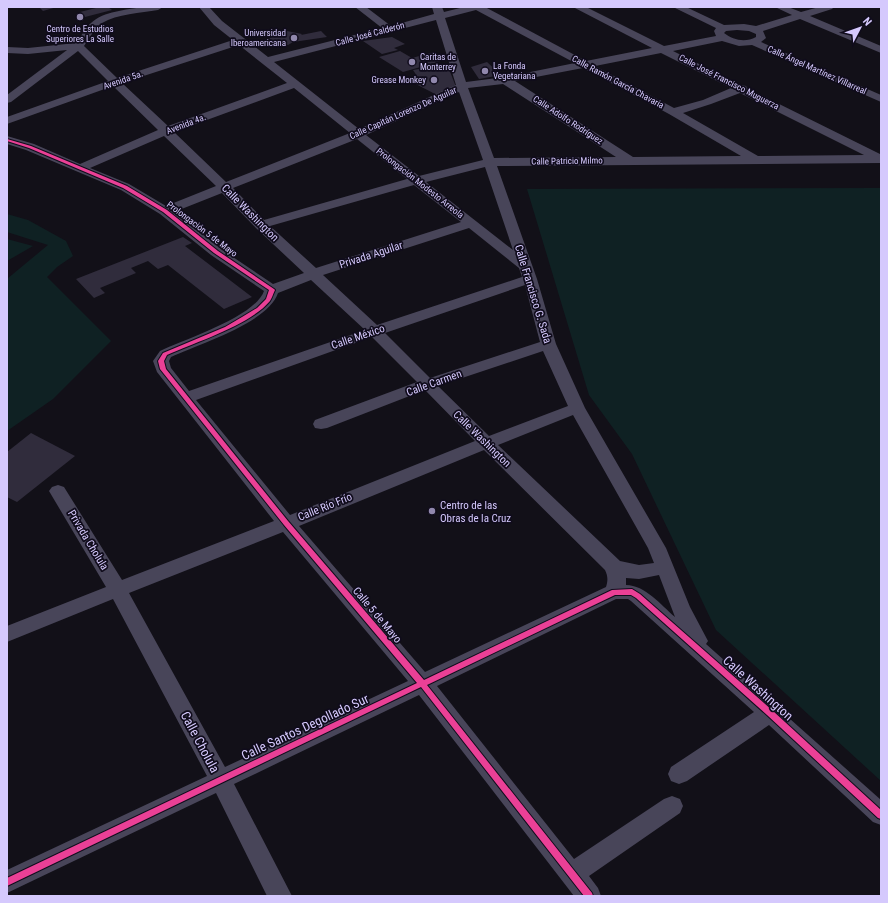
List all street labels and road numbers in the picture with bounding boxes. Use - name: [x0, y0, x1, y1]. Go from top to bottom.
- street label: Calle José Calderón: [335, 20, 405, 48]
- street label: Calle Ángel Martínez Villarreal: [766, 43, 868, 96]
- street label: Calle José Francisco Muguerza: [677, 52, 781, 112]
- street label: Calle Ramón García Chavaria: [570, 54, 666, 110]
- street label: Avenida 5a.: [102, 69, 144, 91]
- street label: Calle Capitán Lorenzo De Aguilar: [348, 85, 458, 141]
- street label: Calle Adolfo Rodríguez: [531, 94, 605, 146]
- street label: Avenida 4a.: [165, 112, 207, 136]
- street label: Prolongación Modesto Arreola: [374, 146, 466, 220]
- street label: Calle Patricio Milmo: [531, 155, 603, 167]
- street label: Calle Washington: [219, 182, 281, 244]
- street label: Prolongación 5 de Mayo: [165, 199, 240, 259]
- street label: Privada Aguilar: [338, 238, 405, 271]
- street label: Calle Francisco G. Sada: [512, 243, 554, 345]
- street label: Calle México: [330, 322, 387, 352]
- street label: Calle Carmen: [405, 367, 463, 399]
- street label: Calle Washington: [450, 408, 514, 470]
- street label: Calle Río Frío: [296, 490, 354, 524]
- street label: Privada Cholula: [65, 508, 111, 572]
- street label: Calle 5 de Mayo: [350, 584, 404, 646]
- street label: Calle Washington: [720, 653, 796, 723]
- street label: Calle Santos Degollado Sur: [239, 691, 371, 763]
- street label: Calle Cholula: [178, 709, 222, 775]

